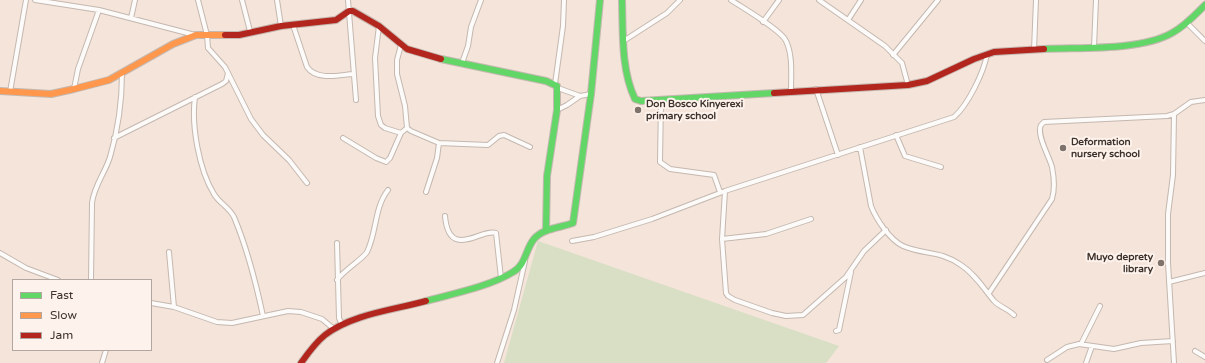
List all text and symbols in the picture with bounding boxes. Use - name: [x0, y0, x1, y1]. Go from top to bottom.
- place label: Don Bosco Kinyerexi primary school: [646, 98, 743, 122]
- marker: Don Bosco Kinyerexi primary school: [633, 105, 643, 115]
- place label: Deformation nursery school: [1071, 136, 1140, 160]
- marker: Deformation nursery school: [1058, 143, 1068, 153]
- place label: Muyo deprety library: [1087, 251, 1153, 274]
- marker: Muyo deprety library: [1156, 258, 1166, 268]
- legend: [12, 279, 152, 351]
- text: Fast: [50, 288, 73, 302]
- text: Slow: [50, 308, 77, 322]
- text: Jam: [50, 328, 73, 342]

